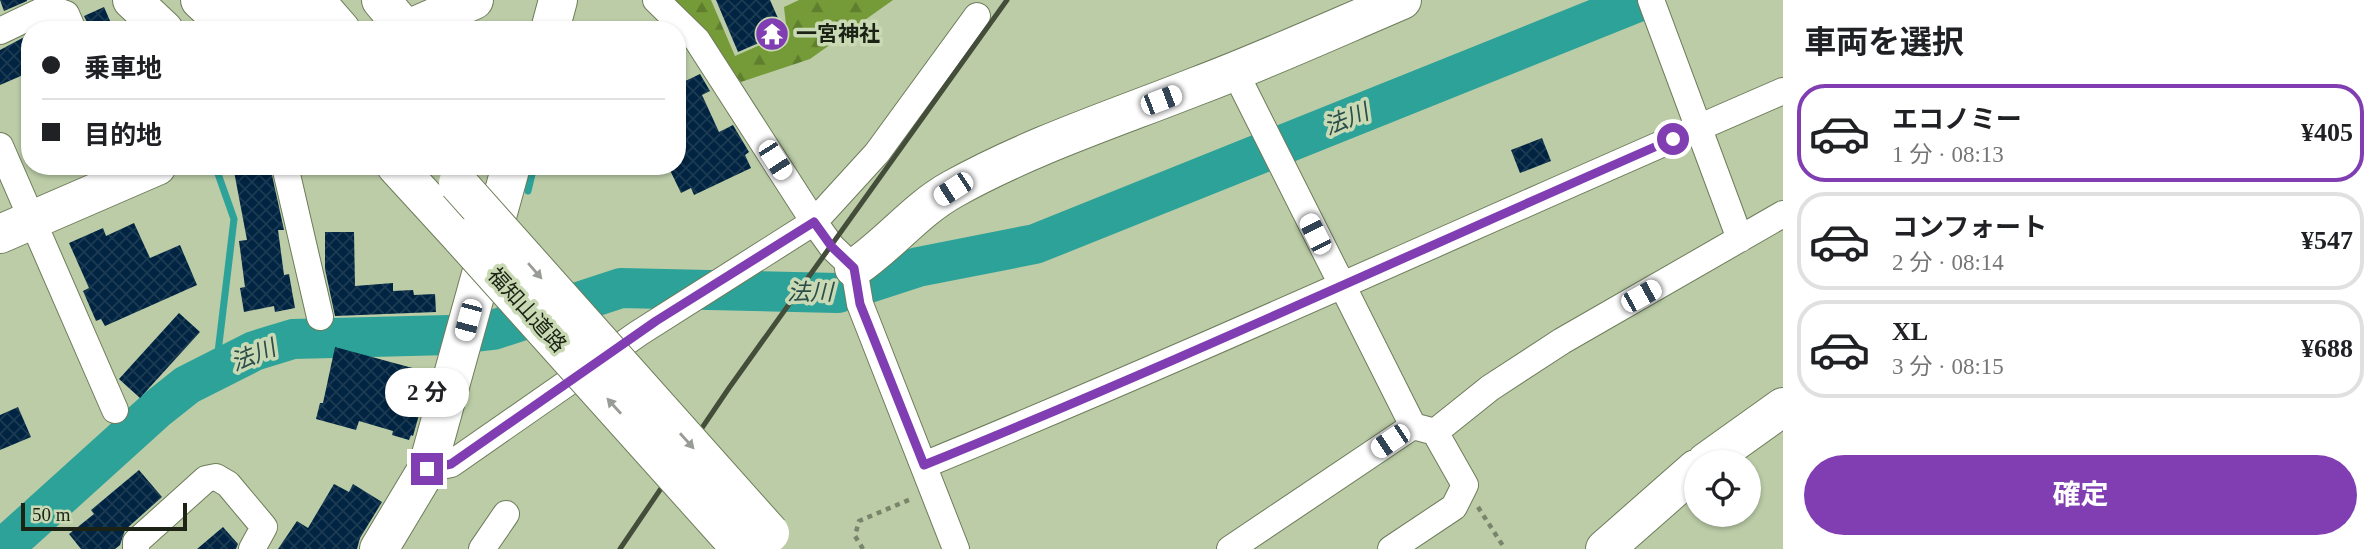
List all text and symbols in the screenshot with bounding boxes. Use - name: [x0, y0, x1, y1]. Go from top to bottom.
- temple icon: 一宮神社: [753, 15, 791, 53]
- place label: 一宮神社: [796, 22, 880, 46]
- text: 車両を選択: [1804, 24, 1964, 60]
- text: 乗車地: [84, 54, 162, 83]
- car: [1138, 83, 1185, 117]
- water label: 法川: [1320, 98, 1375, 140]
- icon: car: [1808, 102, 1871, 165]
- text: エコノミー: [1892, 105, 2022, 134]
- text: ¥405: [2301, 118, 2353, 147]
- text: 目的地: [84, 121, 162, 150]
- route start: [1657, 123, 1689, 155]
- car: [755, 137, 796, 183]
- text: 1 分 · 08:13: [1892, 142, 2004, 167]
- car: [930, 169, 977, 209]
- icon: car: [1808, 210, 1871, 273]
- car: [1297, 211, 1334, 257]
- text: コンフォート: [1892, 213, 2047, 242]
- text: ¥547: [2301, 226, 2353, 255]
- text: 2 分 · 08:14: [1892, 250, 2004, 275]
- one-way arrow: [527, 262, 543, 279]
- street label: 福知山道路: [483, 263, 571, 357]
- car: [1618, 277, 1665, 315]
- water label: 法川: [787, 280, 836, 305]
- car: [453, 297, 484, 343]
- text: XL: [1892, 317, 1928, 346]
- icon: car: [1808, 318, 1871, 381]
- water label: 法川: [227, 334, 282, 376]
- text: ¥688: [2301, 334, 2353, 363]
- text: 3 分 · 08:15: [1892, 354, 2004, 379]
- callout: 2 分: [385, 368, 469, 416]
- text: 2 分: [407, 380, 447, 405]
- one-way arrow: [607, 398, 622, 415]
- car: [1367, 421, 1414, 461]
- one-way arrow: [679, 432, 695, 449]
- map controls: [1684, 450, 1761, 527]
- button: locate: [1684, 450, 1761, 527]
- route end: [411, 453, 443, 485]
- button: 確定: [1804, 455, 2357, 535]
- scale bar: [21, 500, 187, 532]
- text: 50 m: [32, 504, 71, 525]

